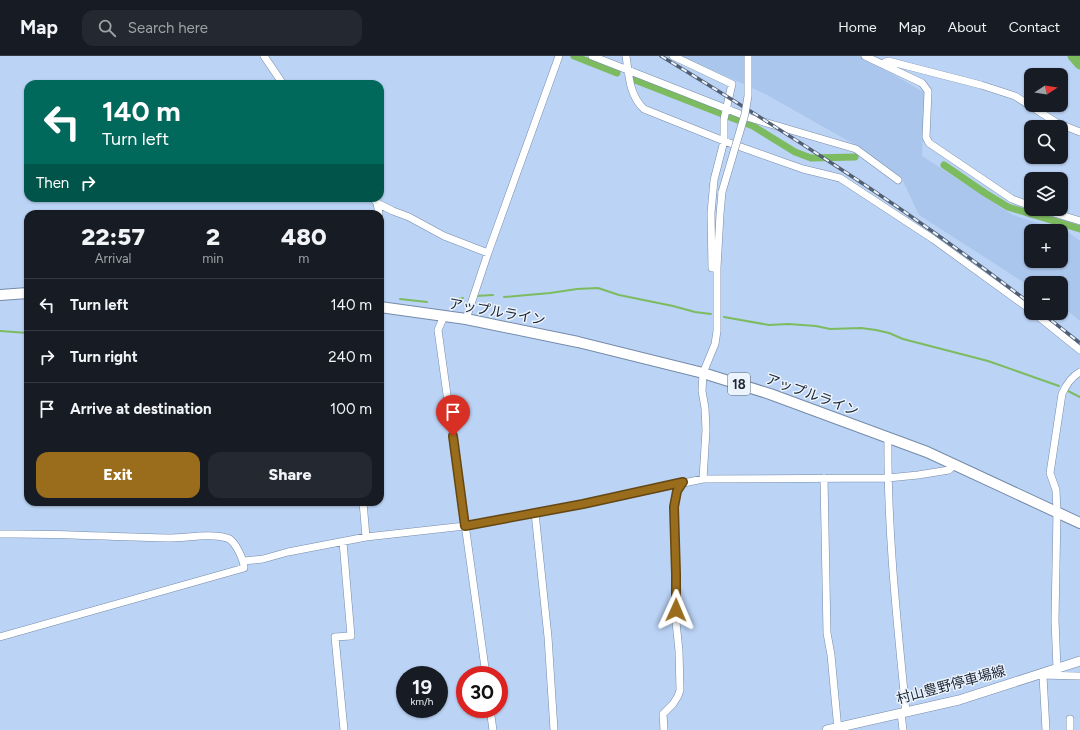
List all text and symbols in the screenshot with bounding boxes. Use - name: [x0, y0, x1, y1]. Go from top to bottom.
- search box: [82, 10, 362, 46]
- text: Map: [20, 16, 58, 39]
- icon: search: [96, 17, 118, 39]
- text: Search here: [128, 19, 208, 37]
- text: Home: [838, 19, 877, 36]
- text: Map: [899, 19, 926, 36]
- text: About: [948, 19, 987, 36]
- text: Contact: [1009, 19, 1060, 36]
- north arrow: [1024, 68, 1068, 112]
- map controls: [1024, 68, 1068, 320]
- text: 140 m: [102, 94, 181, 128]
- icon: left: [36, 96, 88, 148]
- button: search: [1024, 120, 1068, 164]
- text: Turn left: [102, 128, 169, 150]
- icon: right: [77, 172, 99, 194]
- button: layers: [1024, 172, 1068, 216]
- text: Then: [36, 174, 69, 192]
- text: 22:57: [81, 222, 145, 251]
- text: 2: [206, 222, 220, 251]
- text: 480: [281, 222, 327, 251]
- button: +: [1024, 224, 1068, 268]
- text: Arrival: [95, 251, 132, 266]
- text: min: [202, 251, 224, 266]
- text: m: [298, 251, 309, 266]
- button: −: [1024, 276, 1068, 320]
- icon: left: [36, 294, 58, 316]
- street label: アップルライン: [447, 295, 547, 329]
- text: Turn left: [70, 296, 128, 314]
- text: 140 m: [330, 296, 372, 314]
- icon: right: [36, 346, 58, 368]
- text: Turn right: [70, 348, 138, 366]
- text: 240 m: [328, 348, 372, 366]
- street label: アップルライン: [763, 370, 861, 420]
- road number: 18: [728, 373, 750, 395]
- pin: [436, 395, 470, 436]
- icon: arrive: [36, 398, 58, 420]
- text: Arrive at destination: [70, 400, 211, 418]
- text: 100 m: [330, 400, 372, 418]
- icon: arrive: [442, 401, 464, 423]
- button: Exit: [36, 452, 200, 498]
- button: Share: [208, 452, 372, 498]
- position arrow: [655, 589, 697, 631]
- street label: 村山豊野停車場線: [895, 662, 1007, 708]
- speed limit sign: 30: [456, 666, 508, 718]
- text: 19: [412, 675, 432, 699]
- text: km/h: [411, 695, 433, 708]

